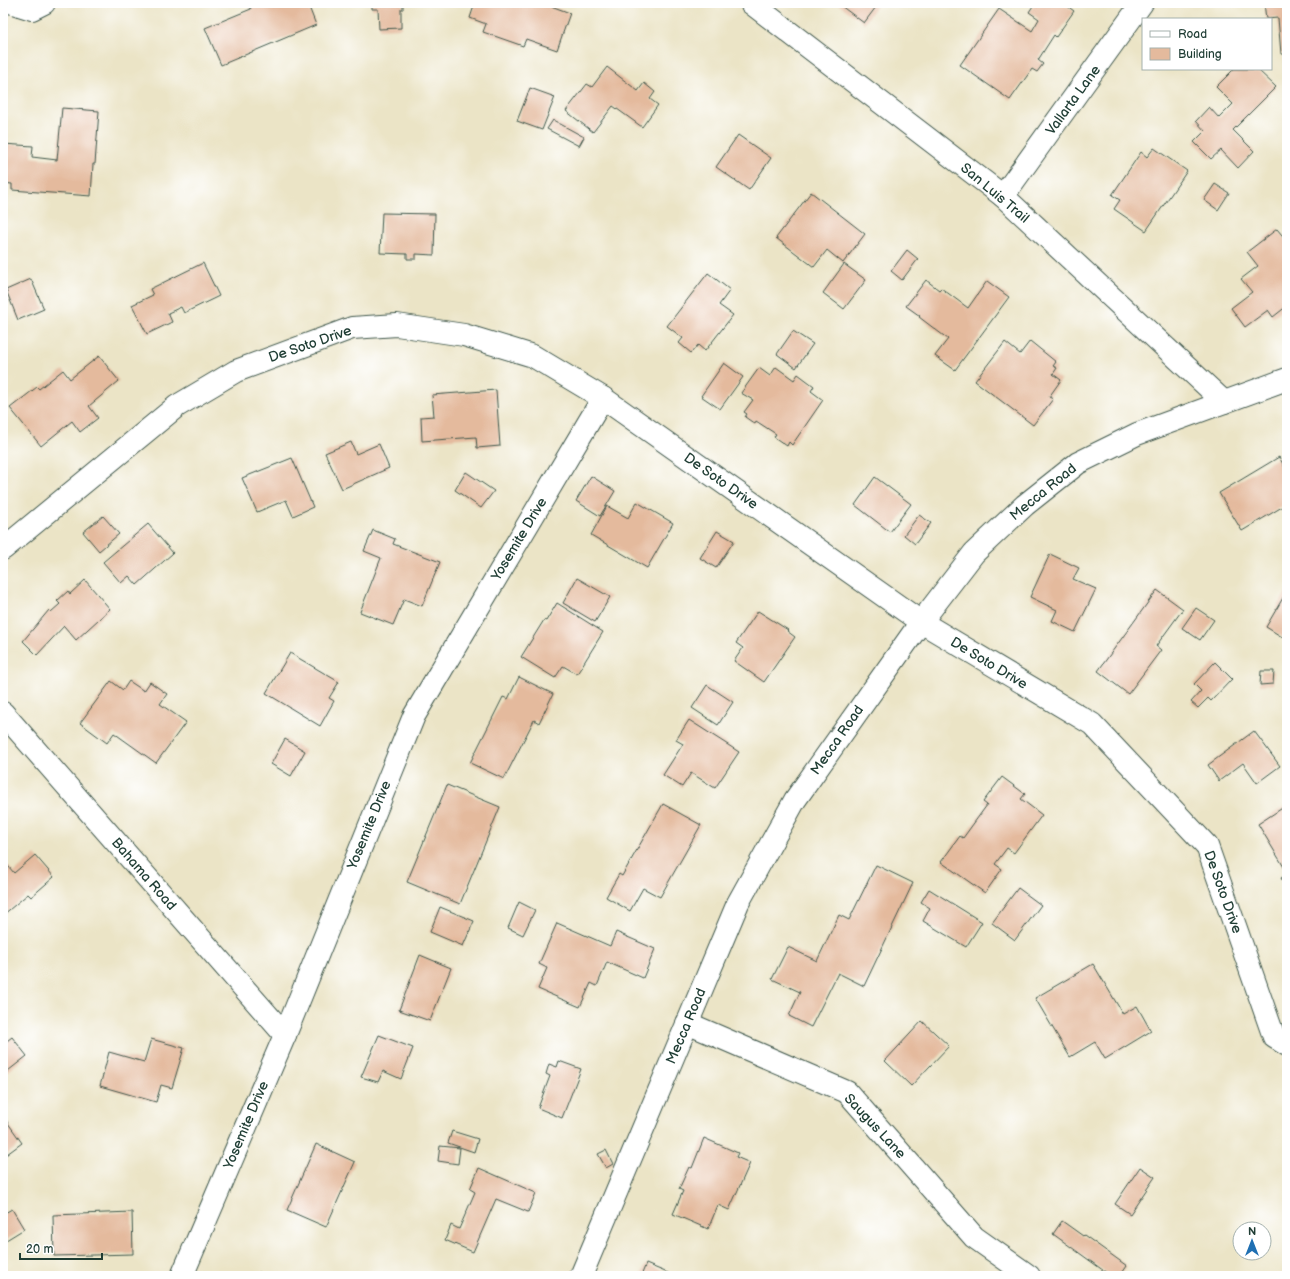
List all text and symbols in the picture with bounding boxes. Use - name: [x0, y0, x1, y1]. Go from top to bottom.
- legend: [1142, 18, 1272, 70]
- text: Road: [1178, 27, 1207, 42]
- text: Building: [1178, 47, 1222, 62]
- street label: Vallarta Lane: [1042, 62, 1104, 138]
- street label: San Luis Trail: [957, 159, 1033, 227]
- street label: De Soto Drive: [266, 322, 354, 366]
- street label: De Soto Drive: [681, 449, 761, 513]
- street label: Mecca Road: [1006, 460, 1080, 524]
- street label: Yosemite Drive: [487, 494, 550, 584]
- street label: De Soto Drive: [948, 633, 1030, 693]
- street label: Mecca Road: [807, 702, 867, 778]
- street label: Yosemite Drive: [343, 778, 394, 873]
- street label: Bahama Road: [108, 834, 180, 914]
- street label: De Soto Drive: [1200, 848, 1246, 936]
- street label: Mecca Road: [662, 985, 710, 1067]
- street label: Yosemite Drive: [219, 1078, 272, 1172]
- street label: Saugus Lane: [841, 1090, 909, 1162]
- north arrow: [1232, 1221, 1272, 1261]
- text: N: [1248, 1225, 1256, 1238]
- scale bar: [20, 1235, 102, 1261]
- text: 20 m: [26, 1242, 53, 1257]

